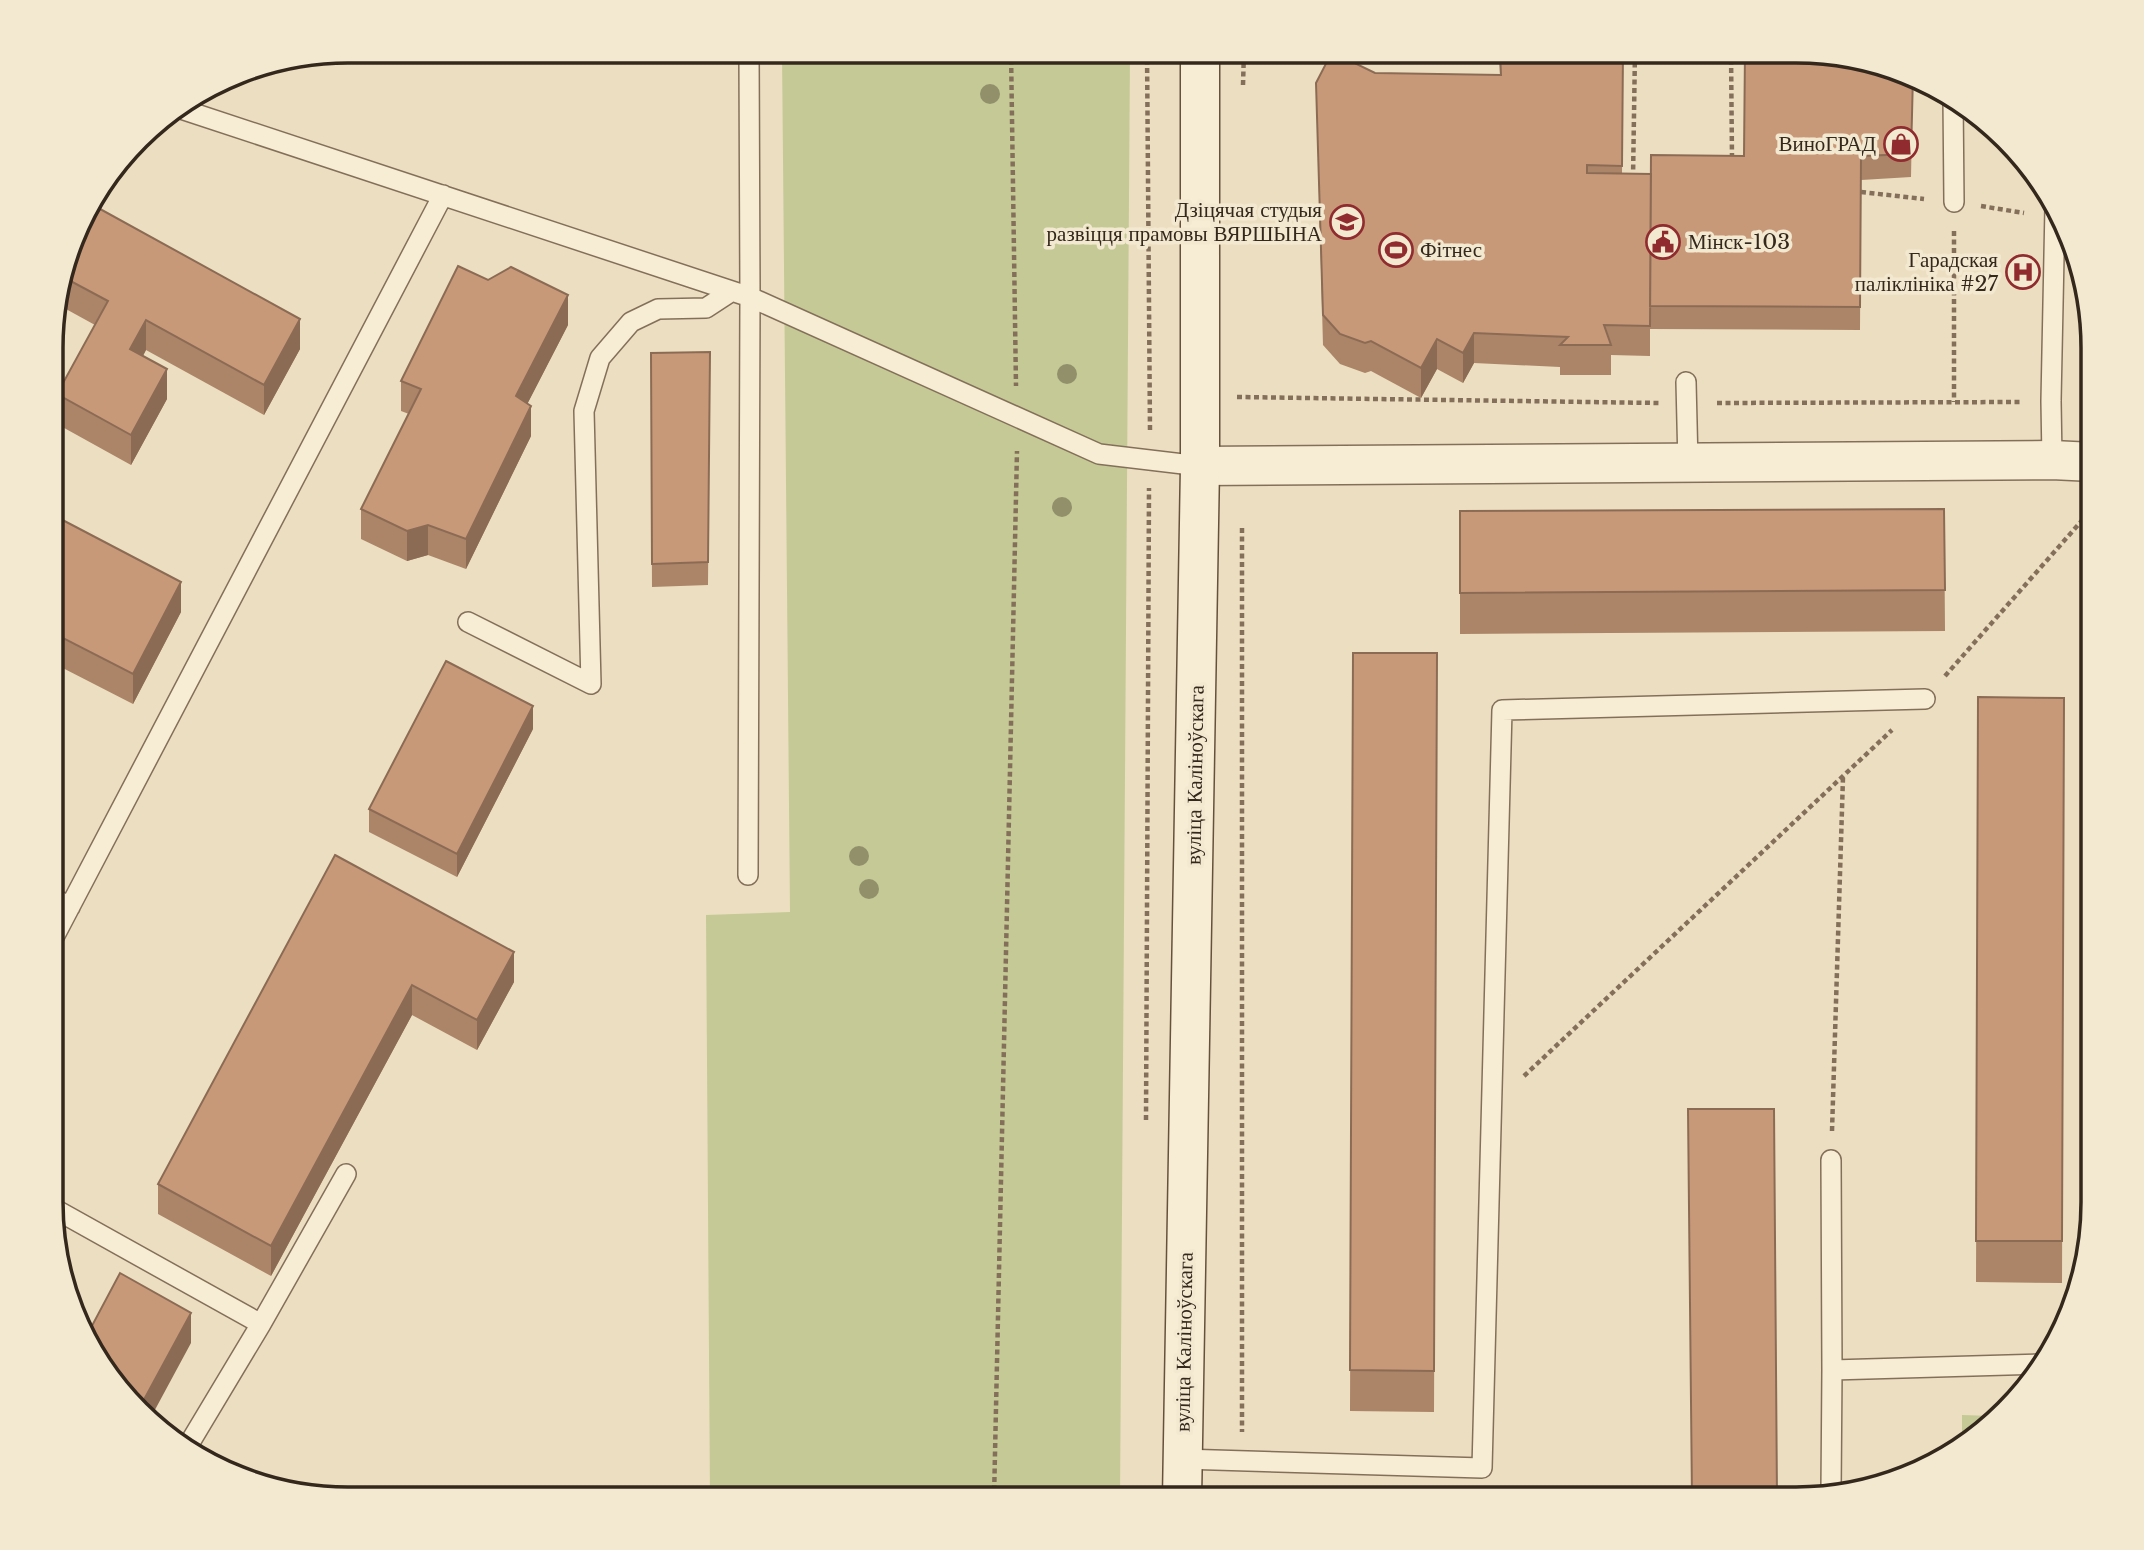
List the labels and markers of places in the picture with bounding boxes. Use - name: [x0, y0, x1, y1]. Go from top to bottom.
- shop icon: ВиноГРАД: [1882, 125, 1920, 163]
- place label: ВиноГРАД: [1778, 131, 1876, 157]
- place label: Дзіцячая студыя развіцця прамовы ВЯРШЫНА: [1047, 197, 1323, 247]
- school or university icon: Дзіцячая студыя развіцця прамовы ВЯРШЫНА: [1328, 203, 1366, 241]
- public building icon: Мінск-103: [1644, 223, 1682, 261]
- place label: Мінск-103: [1688, 229, 1790, 255]
- sports icon: Фітнес: [1377, 231, 1415, 269]
- place label: Фітнес: [1420, 237, 1482, 263]
- place label: Гарадская паліклініка #27: [1855, 247, 1998, 297]
- hospital icon: Гарадская паліклініка #27: [2004, 253, 2042, 291]

